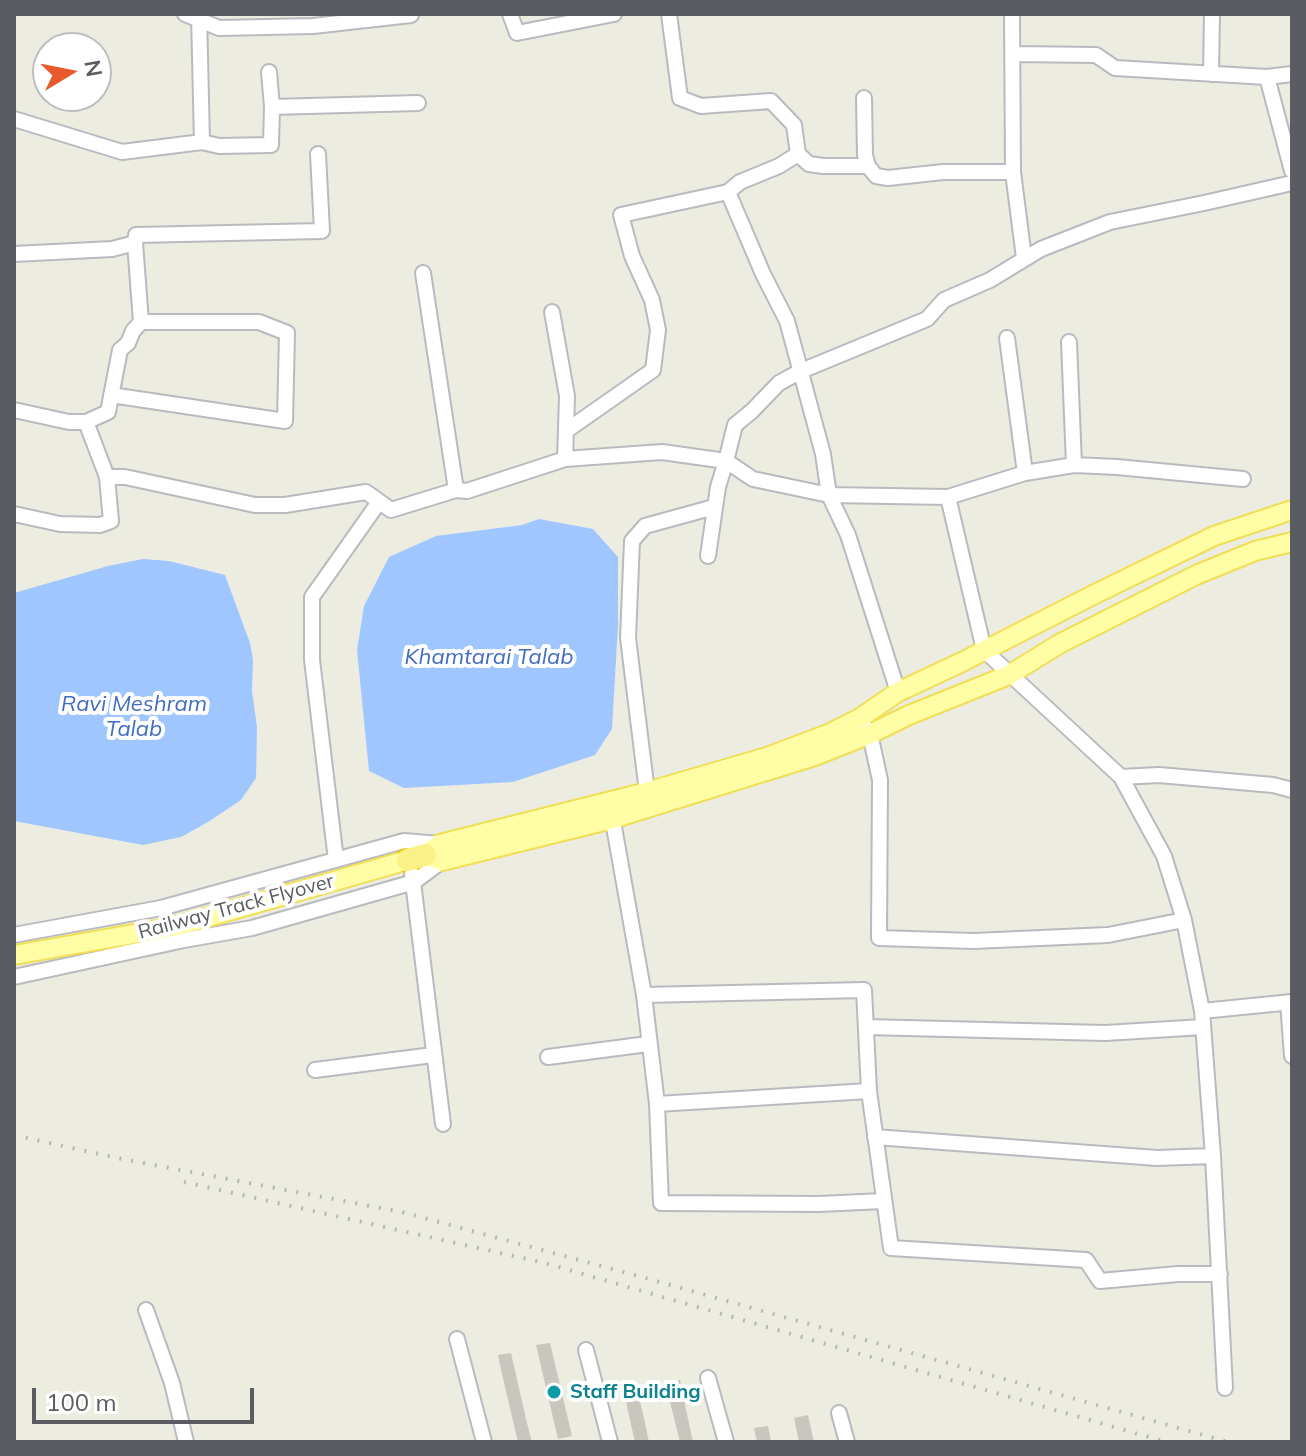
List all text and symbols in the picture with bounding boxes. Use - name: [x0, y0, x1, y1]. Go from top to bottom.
- north arrow: [32, 32, 112, 112]
- text: N: [78, 58, 109, 79]
- water label: Khamtarai Talab: [405, 644, 573, 670]
- water label: Ravi Meshram Talab: [61, 691, 207, 742]
- street label: Railway Track Flyover: [135, 869, 337, 945]
- scale bar: [36, 1372, 258, 1422]
- place label: Staff Building: [570, 1380, 701, 1404]
- marker: Staff Building: [545, 1383, 563, 1401]
- text: 100 m: [46, 1387, 117, 1417]

